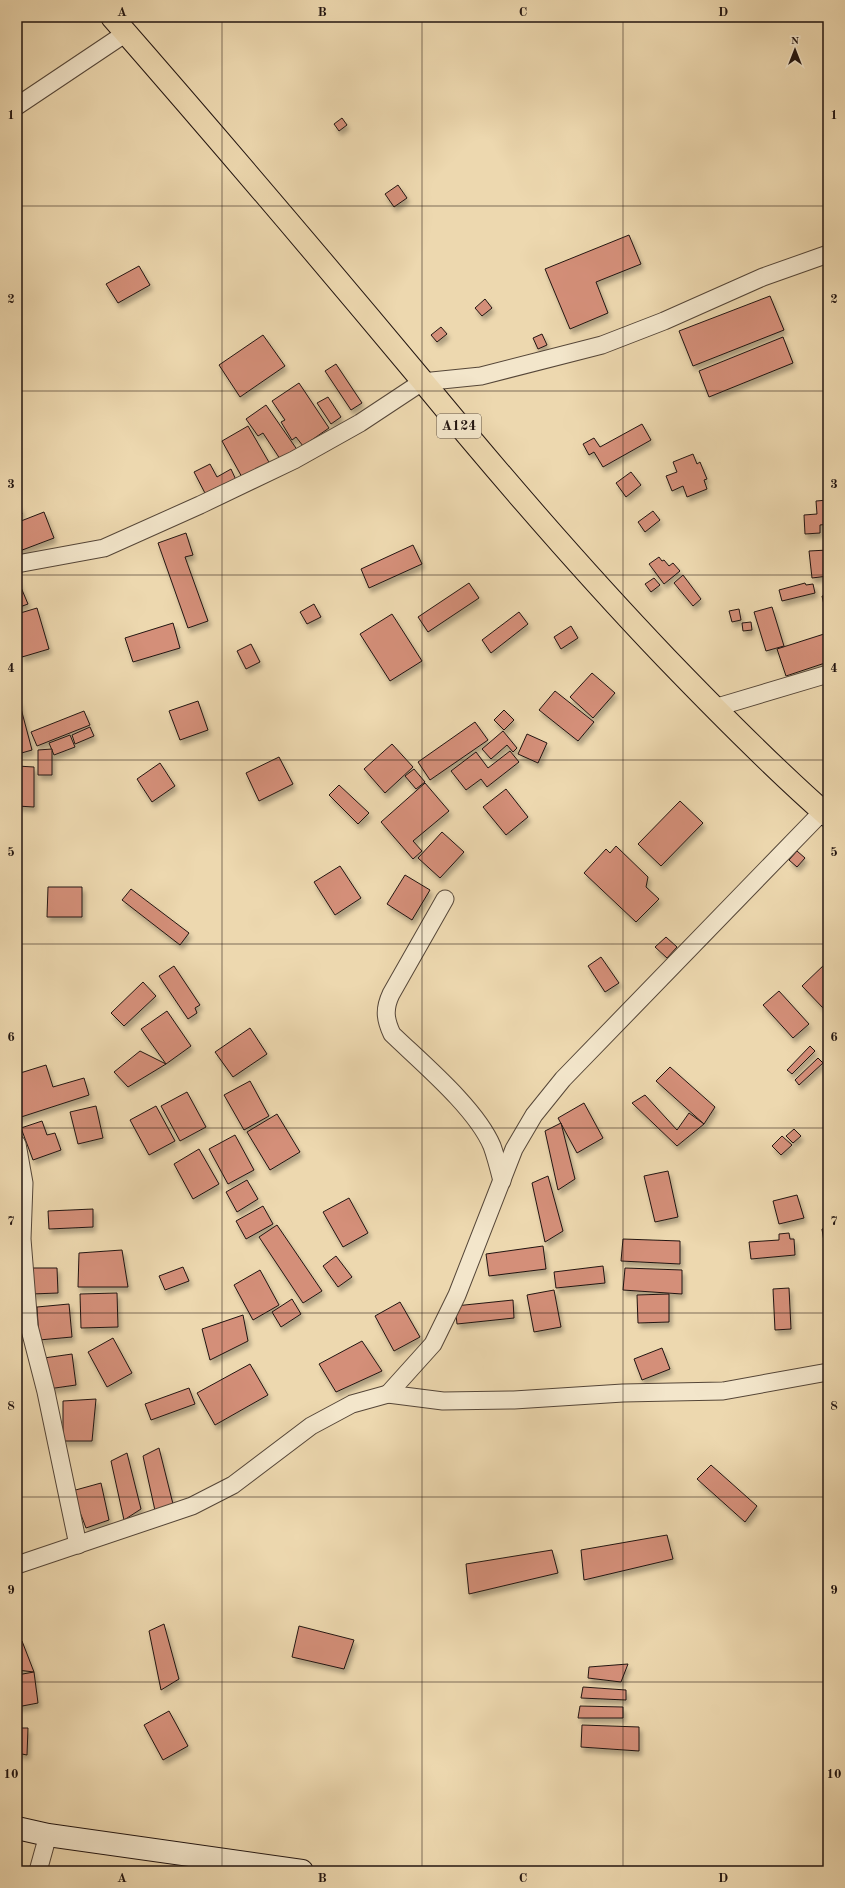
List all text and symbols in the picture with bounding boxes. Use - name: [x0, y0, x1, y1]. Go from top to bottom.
- text: A: [117, 6, 127, 19]
- text: B: [317, 6, 327, 19]
- text: C: [519, 6, 527, 19]
- text: D: [718, 6, 728, 19]
- north arrow: [775, 30, 815, 70]
- text: N: [791, 36, 800, 47]
- text: 1: [7, 109, 15, 122]
- text: 1: [830, 109, 838, 122]
- text: 2: [7, 293, 15, 306]
- text: 2: [830, 293, 838, 306]
- road number: A124: [437, 414, 481, 438]
- text: 3: [7, 478, 15, 491]
- text: 3: [830, 478, 838, 491]
- text: 4: [7, 662, 15, 675]
- text: 4: [830, 662, 838, 675]
- text: 5: [7, 846, 15, 859]
- text: 5: [830, 846, 838, 859]
- text: 6: [7, 1031, 15, 1044]
- text: 6: [830, 1031, 838, 1044]
- text: 7: [7, 1215, 15, 1228]
- text: 7: [830, 1215, 838, 1228]
- text: 8: [7, 1400, 15, 1413]
- text: 8: [830, 1400, 838, 1413]
- text: 9: [7, 1584, 15, 1597]
- text: 9: [830, 1584, 838, 1597]
- text: 10: [3, 1768, 19, 1781]
- text: 10: [826, 1768, 842, 1781]
- text: A: [117, 1872, 127, 1885]
- text: B: [317, 1872, 327, 1885]
- text: C: [519, 1872, 527, 1885]
- text: D: [718, 1872, 728, 1885]

